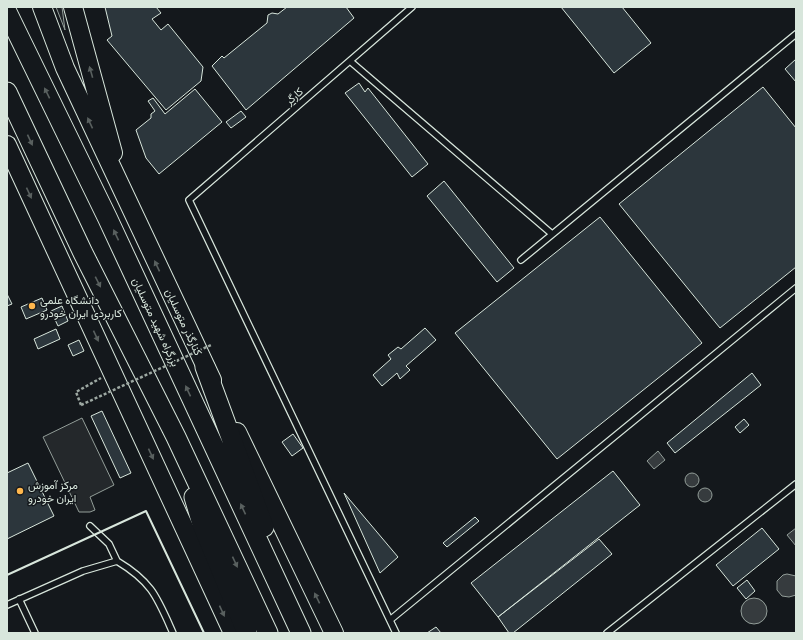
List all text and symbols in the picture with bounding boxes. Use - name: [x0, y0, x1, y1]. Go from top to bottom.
- one-way arrow: [88, 65, 94, 77]
- street label: کارگر: [281, 84, 306, 108]
- one-way arrow: [44, 87, 50, 99]
- one-way arrow: [87, 118, 93, 129]
- one-way arrow: [27, 134, 33, 145]
- one-way arrow: [26, 187, 32, 199]
- one-way arrow: [113, 230, 119, 241]
- one-way arrow: [154, 261, 160, 272]
- street label: بزرگراه شهید متوسلیان: [129, 275, 183, 369]
- one-way arrow: [95, 276, 101, 288]
- street label: کنارگذر متوسلیان: [162, 286, 206, 358]
- place label: دانشگاه علمی کاربردی ایران خودرو: [40, 293, 122, 320]
- marker: دانشگاه علمی کاربردی ایران خودرو: [27, 301, 37, 311]
- one-way arrow: [93, 331, 99, 342]
- one-way arrow: [185, 385, 192, 397]
- one-way arrow: [148, 449, 154, 460]
- place label: مرکز آموزش ایران خودرو: [28, 478, 78, 505]
- marker: مرکز آموزش ایران خودرو: [15, 486, 25, 496]
- one-way arrow: [240, 503, 246, 515]
- one-way arrow: [232, 557, 238, 568]
- one-way arrow: [314, 592, 320, 604]
- one-way arrow: [219, 605, 225, 616]

